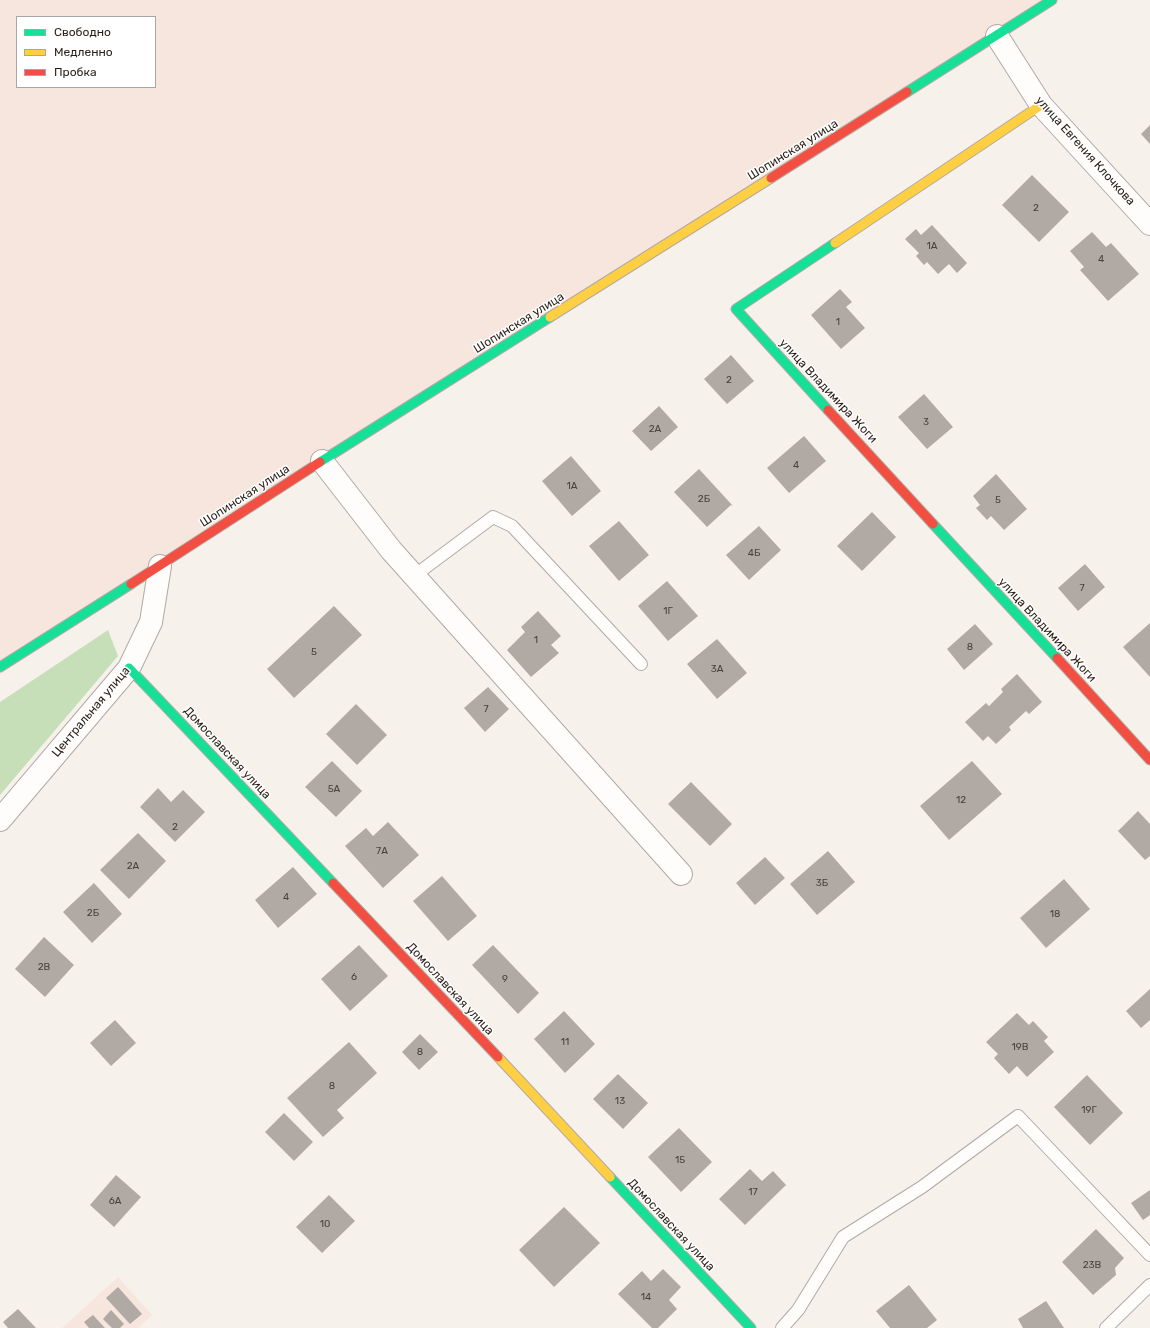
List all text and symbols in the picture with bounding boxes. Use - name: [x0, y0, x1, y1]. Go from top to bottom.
- legend: [16, 16, 156, 88]
- text: Свободно: [54, 25, 111, 39]
- text: Медленно: [54, 45, 113, 59]
- text: Пробка: [54, 65, 97, 79]
- street label: улица Евгения Клочкова: [1032, 93, 1138, 209]
- street label: Шопинская улица: [745, 116, 841, 184]
- house number: 2: [1033, 202, 1039, 214]
- house number: 1А: [927, 240, 937, 252]
- house number: 4: [1098, 253, 1104, 265]
- street label: Шопинская улица: [471, 289, 567, 357]
- house number: 1: [836, 316, 840, 328]
- street label: улица Владимира Жоги: [776, 336, 880, 446]
- house number: 2: [726, 374, 732, 386]
- house number: 3: [923, 416, 929, 428]
- house number: 2А: [649, 423, 661, 435]
- house number: 4: [793, 459, 799, 471]
- street label: Шопинская улица: [198, 462, 292, 530]
- house number: 1А: [567, 480, 577, 492]
- house number: 2Б: [698, 493, 710, 505]
- house number: 5: [995, 494, 1001, 506]
- house number: 4Б: [748, 547, 760, 559]
- street label: улица Владимира Жоги: [995, 575, 1099, 685]
- house number: 7: [1079, 582, 1085, 594]
- house number: 1Г: [663, 605, 673, 617]
- house number: 1: [534, 634, 538, 646]
- house number: 8: [967, 641, 973, 653]
- house number: 5: [311, 646, 317, 658]
- house number: 3А: [711, 663, 723, 675]
- street label: Центральная улица: [49, 664, 133, 760]
- house number: 7: [483, 703, 489, 715]
- street label: Домославская улица: [180, 704, 274, 802]
- house number: 5А: [328, 783, 340, 795]
- house number: 12: [956, 794, 966, 806]
- house number: 2: [172, 821, 178, 833]
- house number: 7А: [376, 845, 388, 857]
- house number: 2А: [127, 860, 139, 872]
- house number: 3Б: [816, 877, 828, 889]
- house number: 4: [283, 891, 289, 903]
- house number: 2Б: [87, 907, 99, 919]
- house number: 18: [1050, 908, 1060, 920]
- street label: Домославская улица: [403, 940, 497, 1038]
- house number: 2В: [38, 961, 50, 973]
- house number: 6: [351, 971, 357, 983]
- house number: 9: [502, 973, 508, 985]
- house number: 11: [561, 1036, 569, 1048]
- house number: 19В: [1012, 1041, 1028, 1053]
- house number: 8: [417, 1046, 423, 1058]
- house number: 8: [329, 1080, 335, 1092]
- house number: 13: [615, 1095, 625, 1107]
- house number: 19Г: [1081, 1104, 1097, 1116]
- house number: 15: [675, 1154, 685, 1166]
- street label: Домославская улица: [624, 1176, 718, 1274]
- house number: 17: [748, 1186, 758, 1198]
- house number: 6А: [109, 1195, 121, 1207]
- house number: 10: [320, 1218, 330, 1230]
- house number: 23В: [1083, 1259, 1101, 1271]
- house number: 14: [641, 1291, 651, 1303]

